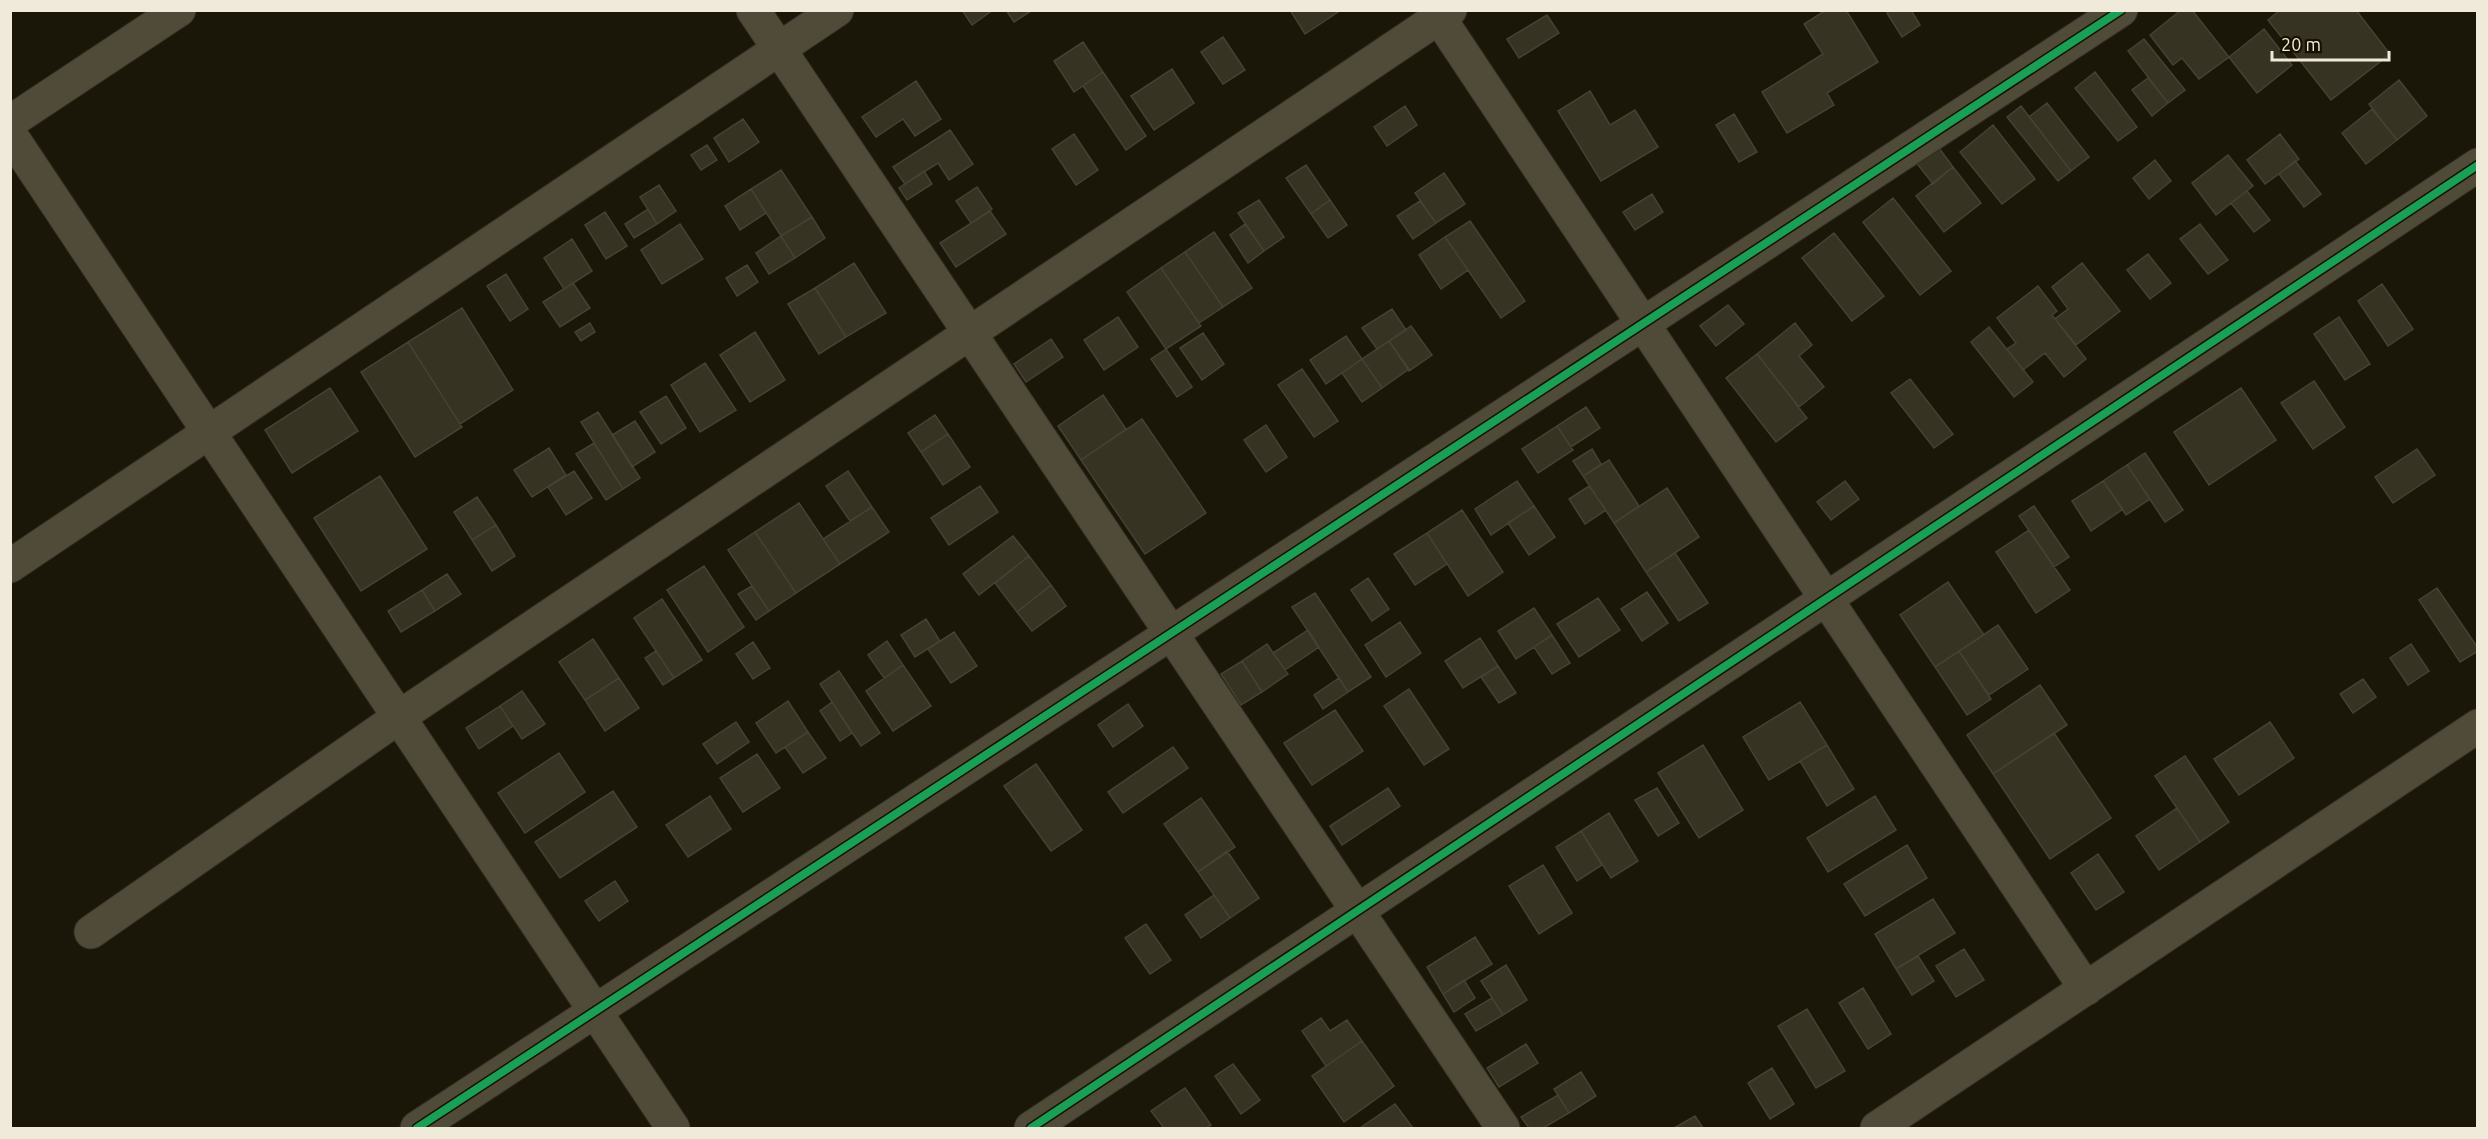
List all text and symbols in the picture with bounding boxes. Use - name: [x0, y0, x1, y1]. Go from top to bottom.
- scale bar: [2272, 24, 2389, 62]
- text: 20 m: [2281, 34, 2321, 54]

